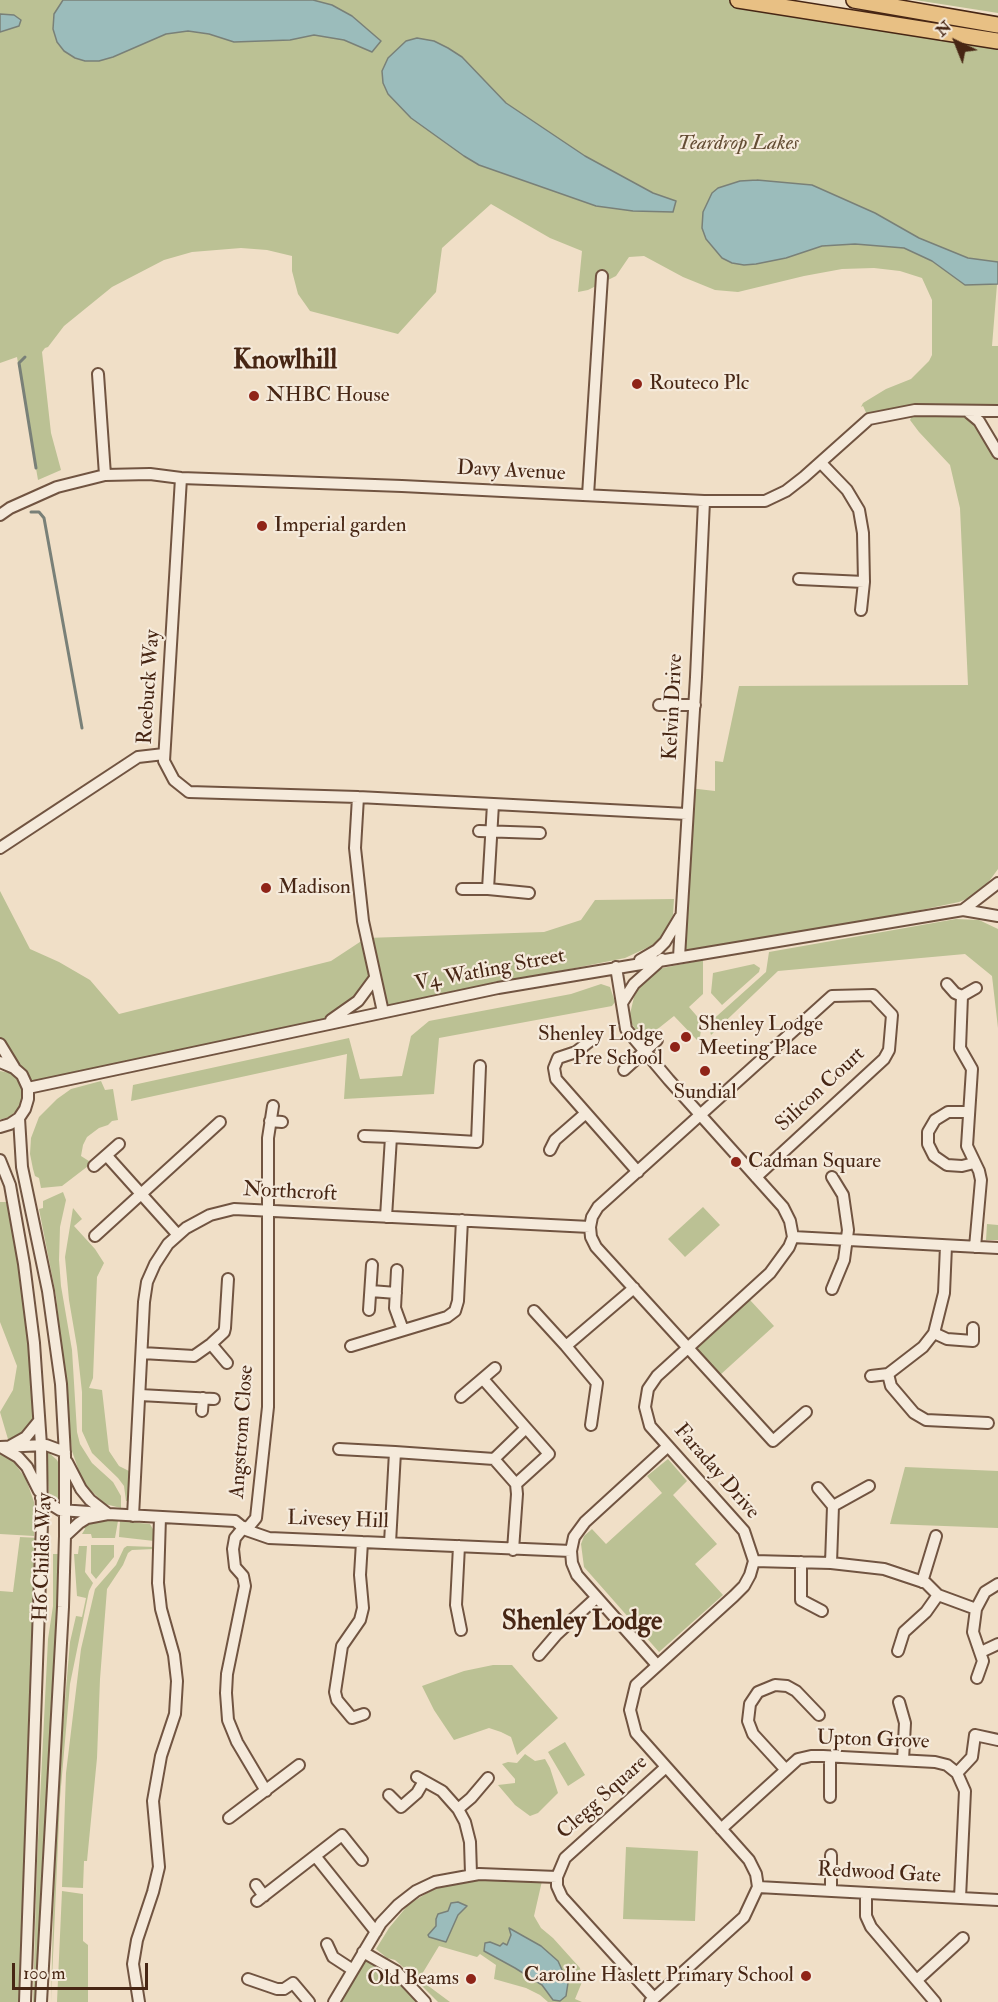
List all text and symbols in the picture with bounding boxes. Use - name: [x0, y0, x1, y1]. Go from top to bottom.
- north arrow: [926, 12, 986, 72]
- text: N: [932, 17, 956, 41]
- park label: Teardrop Lakes: [678, 131, 798, 157]
- district label: Knowlhill: [233, 346, 337, 378]
- place label: Routeco Plc: [649, 371, 749, 397]
- marker: Routeco Plc: [630, 377, 644, 391]
- place label: NHBC House: [266, 383, 389, 409]
- marker: NHBC House: [247, 389, 261, 403]
- street label: Davy Avenue: [456, 457, 566, 487]
- place label: Imperial garden: [274, 513, 407, 539]
- marker: Imperial garden: [255, 519, 269, 533]
- street label: Roebuck Way: [133, 629, 167, 745]
- street label: Kelvin Drive: [659, 653, 689, 761]
- place label: Madison: [278, 875, 351, 901]
- marker: Madison: [259, 881, 273, 895]
- street label: V4 Watling Street: [413, 944, 567, 998]
- place label: Shenley Lodge Meeting Place: [698, 1012, 823, 1062]
- place label: Shenley Lodge Pre School: [538, 1022, 663, 1072]
- marker: Shenley Lodge Meeting Place: [679, 1030, 693, 1044]
- marker: Shenley Lodge Pre School: [668, 1040, 682, 1054]
- street label: Silicon Court: [771, 1042, 871, 1138]
- marker: Sundial: [698, 1064, 712, 1078]
- place label: Sundial: [673, 1080, 737, 1106]
- place label: Cadman Square: [748, 1149, 881, 1175]
- marker: Cadman Square: [729, 1155, 743, 1169]
- street label: Northcroft: [242, 1178, 338, 1208]
- street label: Angstrom Close: [226, 1364, 260, 1500]
- street label: Faraday Drive: [668, 1419, 764, 1525]
- street label: H6 Childs Way: [29, 1492, 59, 1622]
- street label: Livesey Hill: [287, 1507, 389, 1535]
- district label: Shenley Lodge: [502, 1607, 662, 1639]
- street label: Upton Grove: [816, 1726, 930, 1756]
- street label: Clegg Square: [552, 1751, 654, 1845]
- street label: Redwood Gate: [817, 1858, 941, 1890]
- scale bar: [15, 1951, 152, 1989]
- text: 100 m: [23, 1962, 66, 1985]
- place label: Caroline Haslett Primary School: [524, 1963, 794, 1989]
- place label: Old Beams: [367, 1966, 459, 1992]
- marker: Caroline Haslett Primary School: [799, 1969, 813, 1983]
- marker: Old Beams: [464, 1972, 478, 1986]

